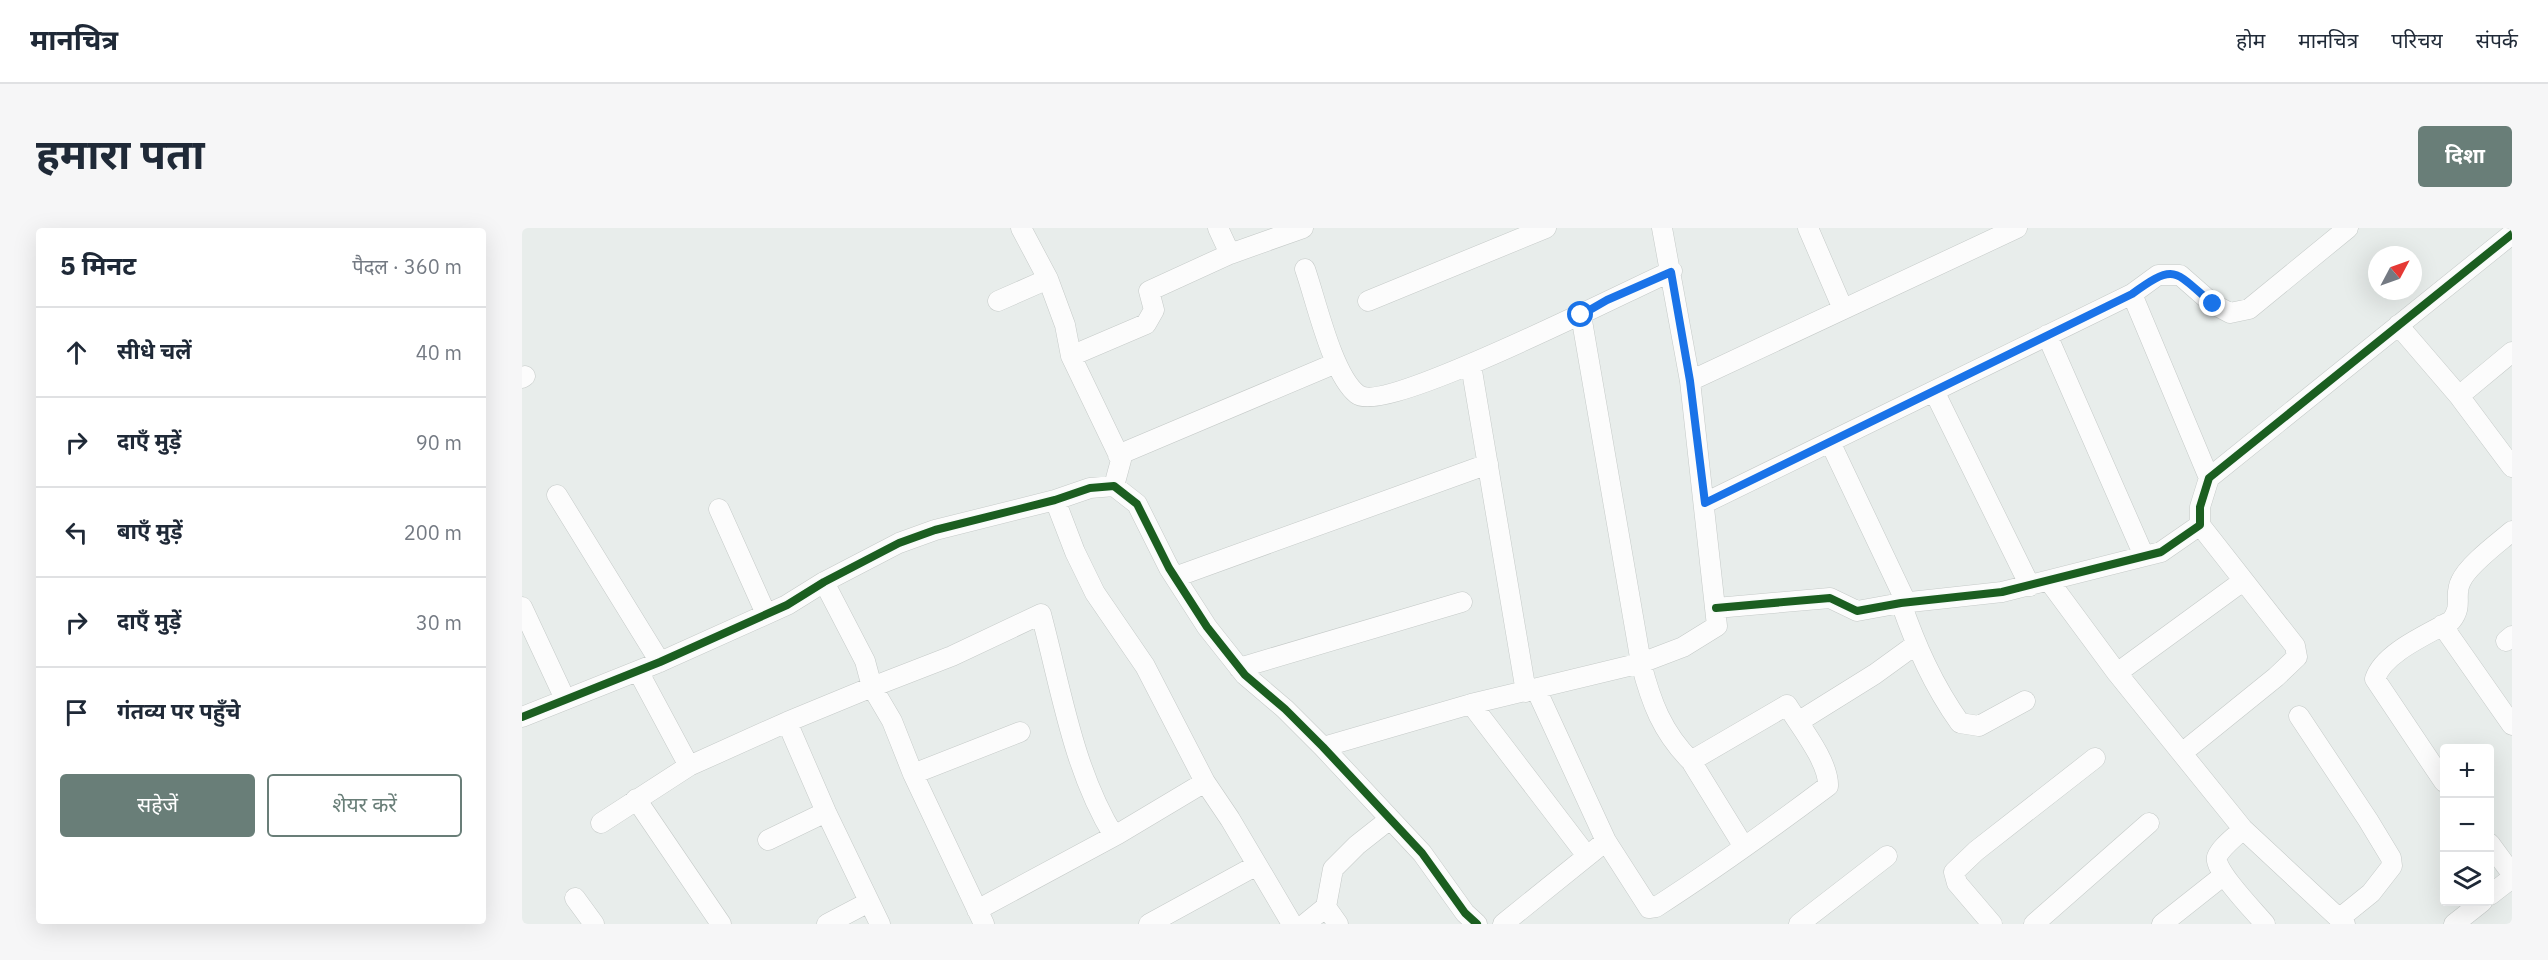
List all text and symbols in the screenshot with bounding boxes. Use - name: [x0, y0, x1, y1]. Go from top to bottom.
- text: मानचित्र: [30, 21, 118, 58]
- text: होम: [2236, 26, 2265, 54]
- text: मानचित्र: [2298, 26, 2358, 54]
- text: परिचय: [2391, 26, 2443, 54]
- text: संपर्क: [2476, 26, 2518, 54]
- text: हमारा पता: [36, 126, 205, 181]
- button: दिशा: [2418, 126, 2512, 187]
- north arrow: [2368, 246, 2422, 300]
- text: 5 मिनट: [60, 248, 136, 282]
- text: पैदल · 360 m: [352, 253, 462, 280]
- route end: [2199, 290, 2225, 316]
- route start: [1567, 301, 1593, 327]
- icon: ahead: [60, 336, 93, 369]
- text: सीधे चलें: [117, 336, 192, 365]
- text: 40 m: [416, 339, 462, 366]
- icon: right: [60, 426, 93, 459]
- text: दाएँ मुड़ें: [117, 426, 181, 455]
- text: 90 m: [416, 429, 462, 456]
- icon: left: [60, 516, 93, 549]
- text: बाएँ मुड़ें: [117, 516, 183, 545]
- text: 200 m: [404, 519, 462, 546]
- icon: right: [60, 606, 93, 639]
- text: दाएँ मुड़ें: [117, 606, 181, 635]
- text: 30 m: [416, 609, 462, 636]
- icon: arrive: [60, 696, 93, 729]
- text: गंतव्य पर पहुँचे: [117, 696, 241, 725]
- map controls: [2440, 744, 2494, 906]
- button: +: [2440, 744, 2494, 798]
- button: सहेजें: [60, 774, 255, 837]
- button: शेयर करें: [267, 774, 462, 837]
- button: −: [2440, 798, 2494, 852]
- button: layers: [2440, 852, 2494, 906]

